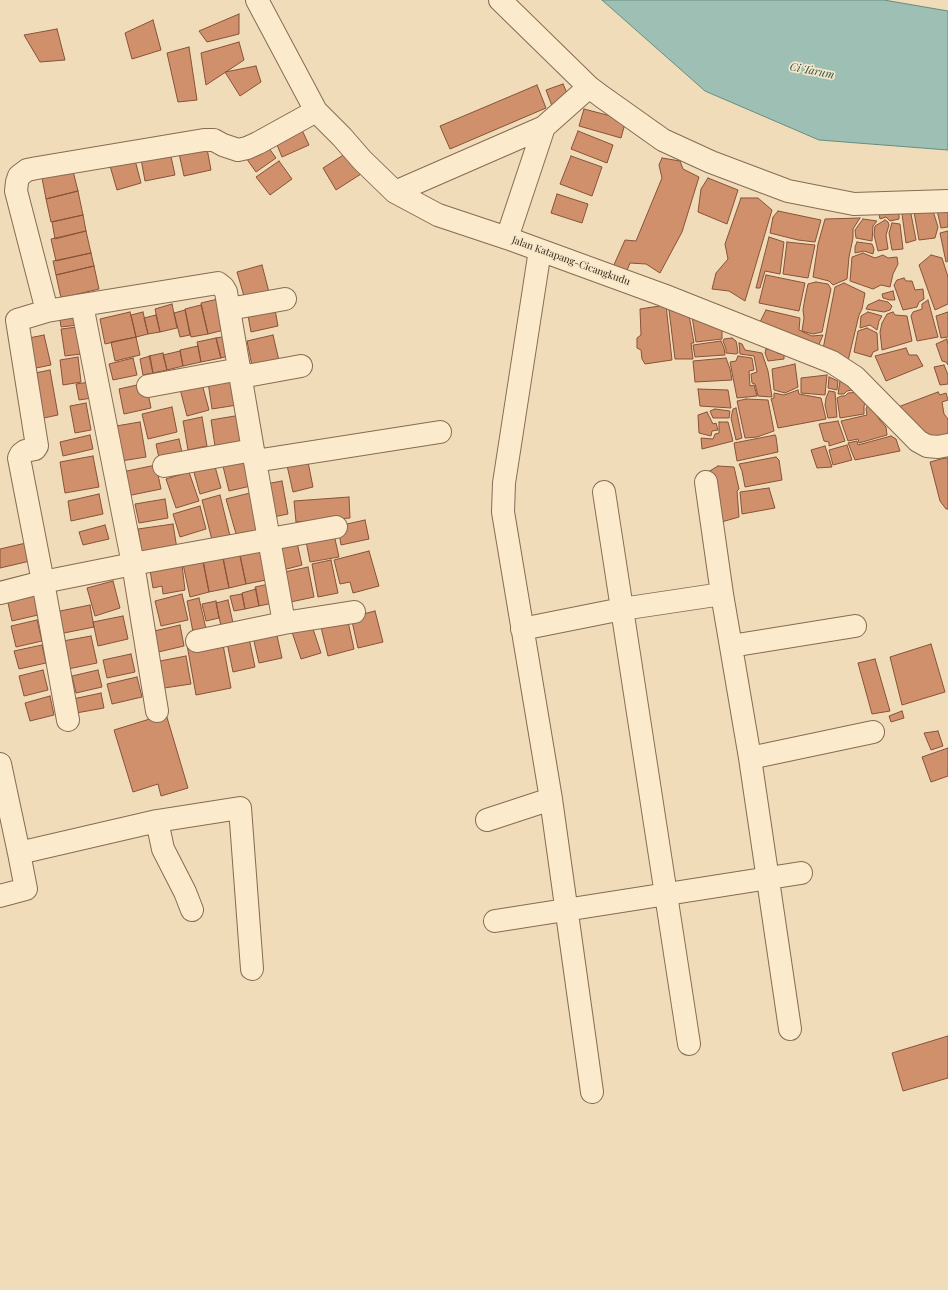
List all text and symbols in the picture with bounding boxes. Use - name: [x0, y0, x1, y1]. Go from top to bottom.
- water label: Ci Tarum: [789, 60, 835, 82]
- street label: Jalan Katapang-Cicangkudu: [510, 234, 632, 288]

